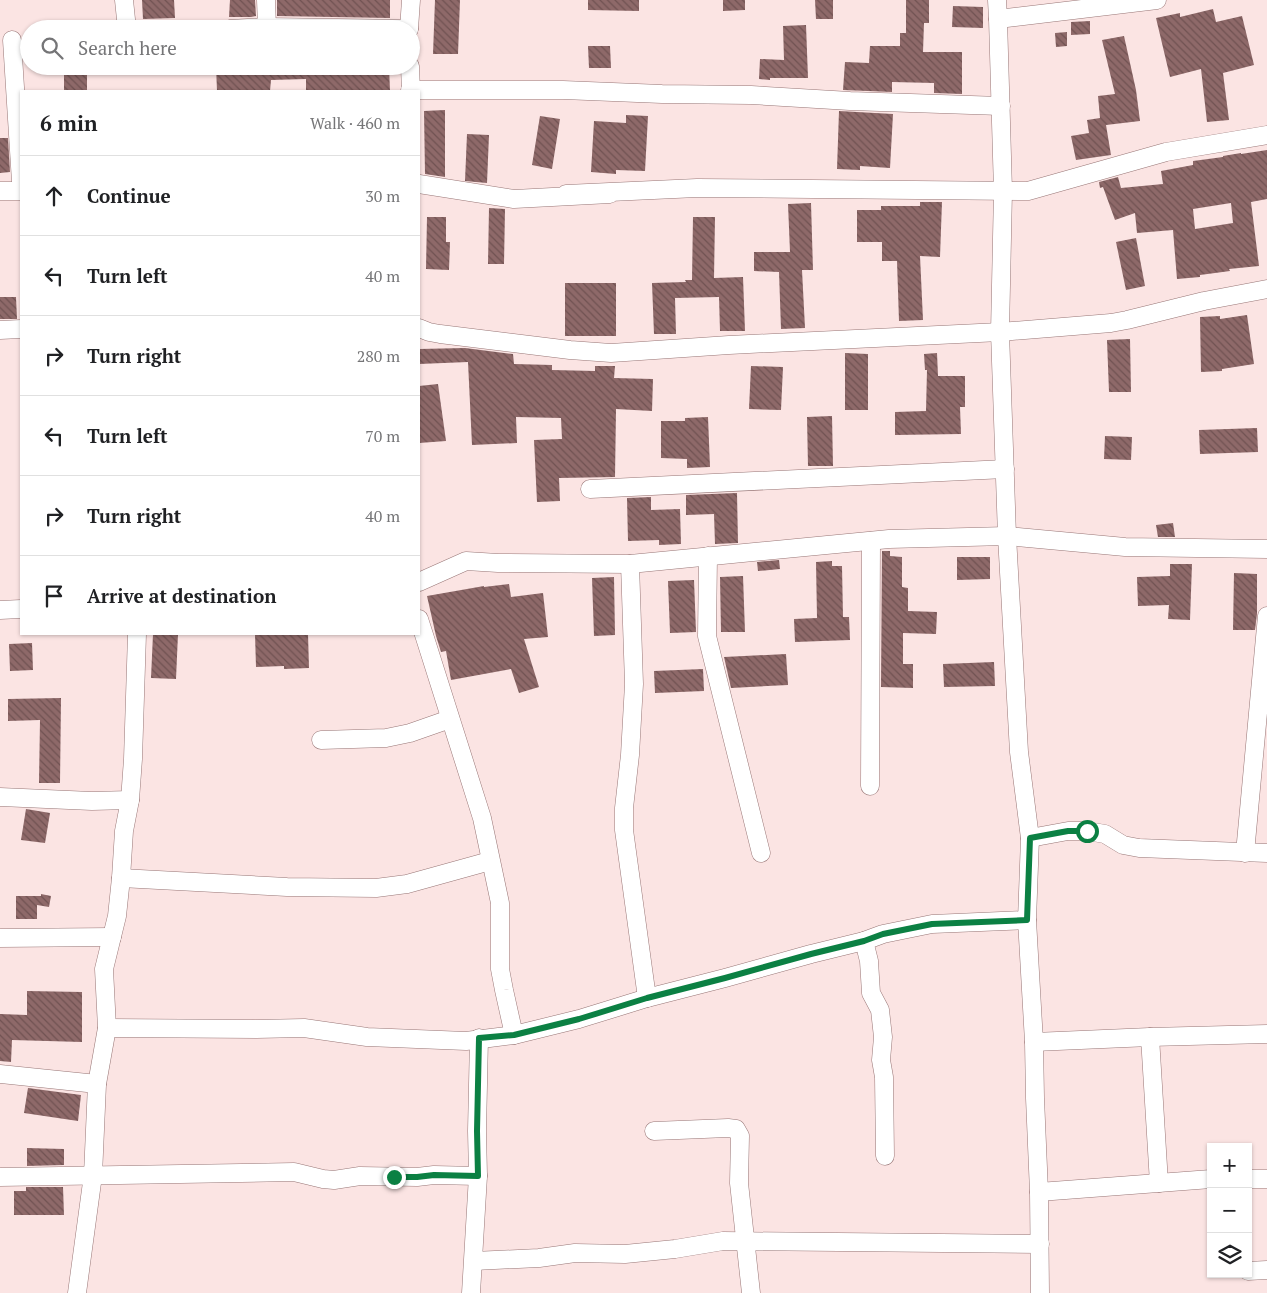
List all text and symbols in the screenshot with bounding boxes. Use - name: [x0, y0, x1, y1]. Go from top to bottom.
- search box: [20, 20, 420, 75]
- icon: search: [38, 34, 66, 62]
- text: Search here: [78, 35, 177, 60]
- text: 6 min: [40, 109, 97, 137]
- text: Walk · 460 m: [310, 112, 400, 134]
- icon: ahead: [40, 182, 68, 210]
- text: Continue: [87, 183, 171, 208]
- text: 30 m: [365, 185, 400, 207]
- icon: left: [40, 262, 68, 290]
- text: Turn left: [87, 263, 168, 288]
- text: 40 m: [365, 265, 400, 287]
- icon: right: [40, 342, 68, 370]
- text: Turn right: [87, 343, 181, 368]
- text: 280 m: [357, 345, 400, 367]
- icon: left: [40, 422, 68, 450]
- text: Turn left: [87, 423, 168, 448]
- text: 70 m: [365, 425, 400, 447]
- icon: right: [40, 502, 68, 530]
- text: Turn right: [87, 503, 181, 528]
- text: 40 m: [365, 505, 400, 527]
- icon: arrive: [40, 582, 68, 610]
- text: Arrive at destination: [87, 583, 276, 608]
- route start: [1076, 820, 1099, 843]
- map controls: [1207, 1143, 1252, 1278]
- button: +: [1207, 1143, 1252, 1188]
- route end: [383, 1166, 406, 1189]
- button: −: [1207, 1188, 1252, 1233]
- button: layers: [1207, 1233, 1252, 1278]

